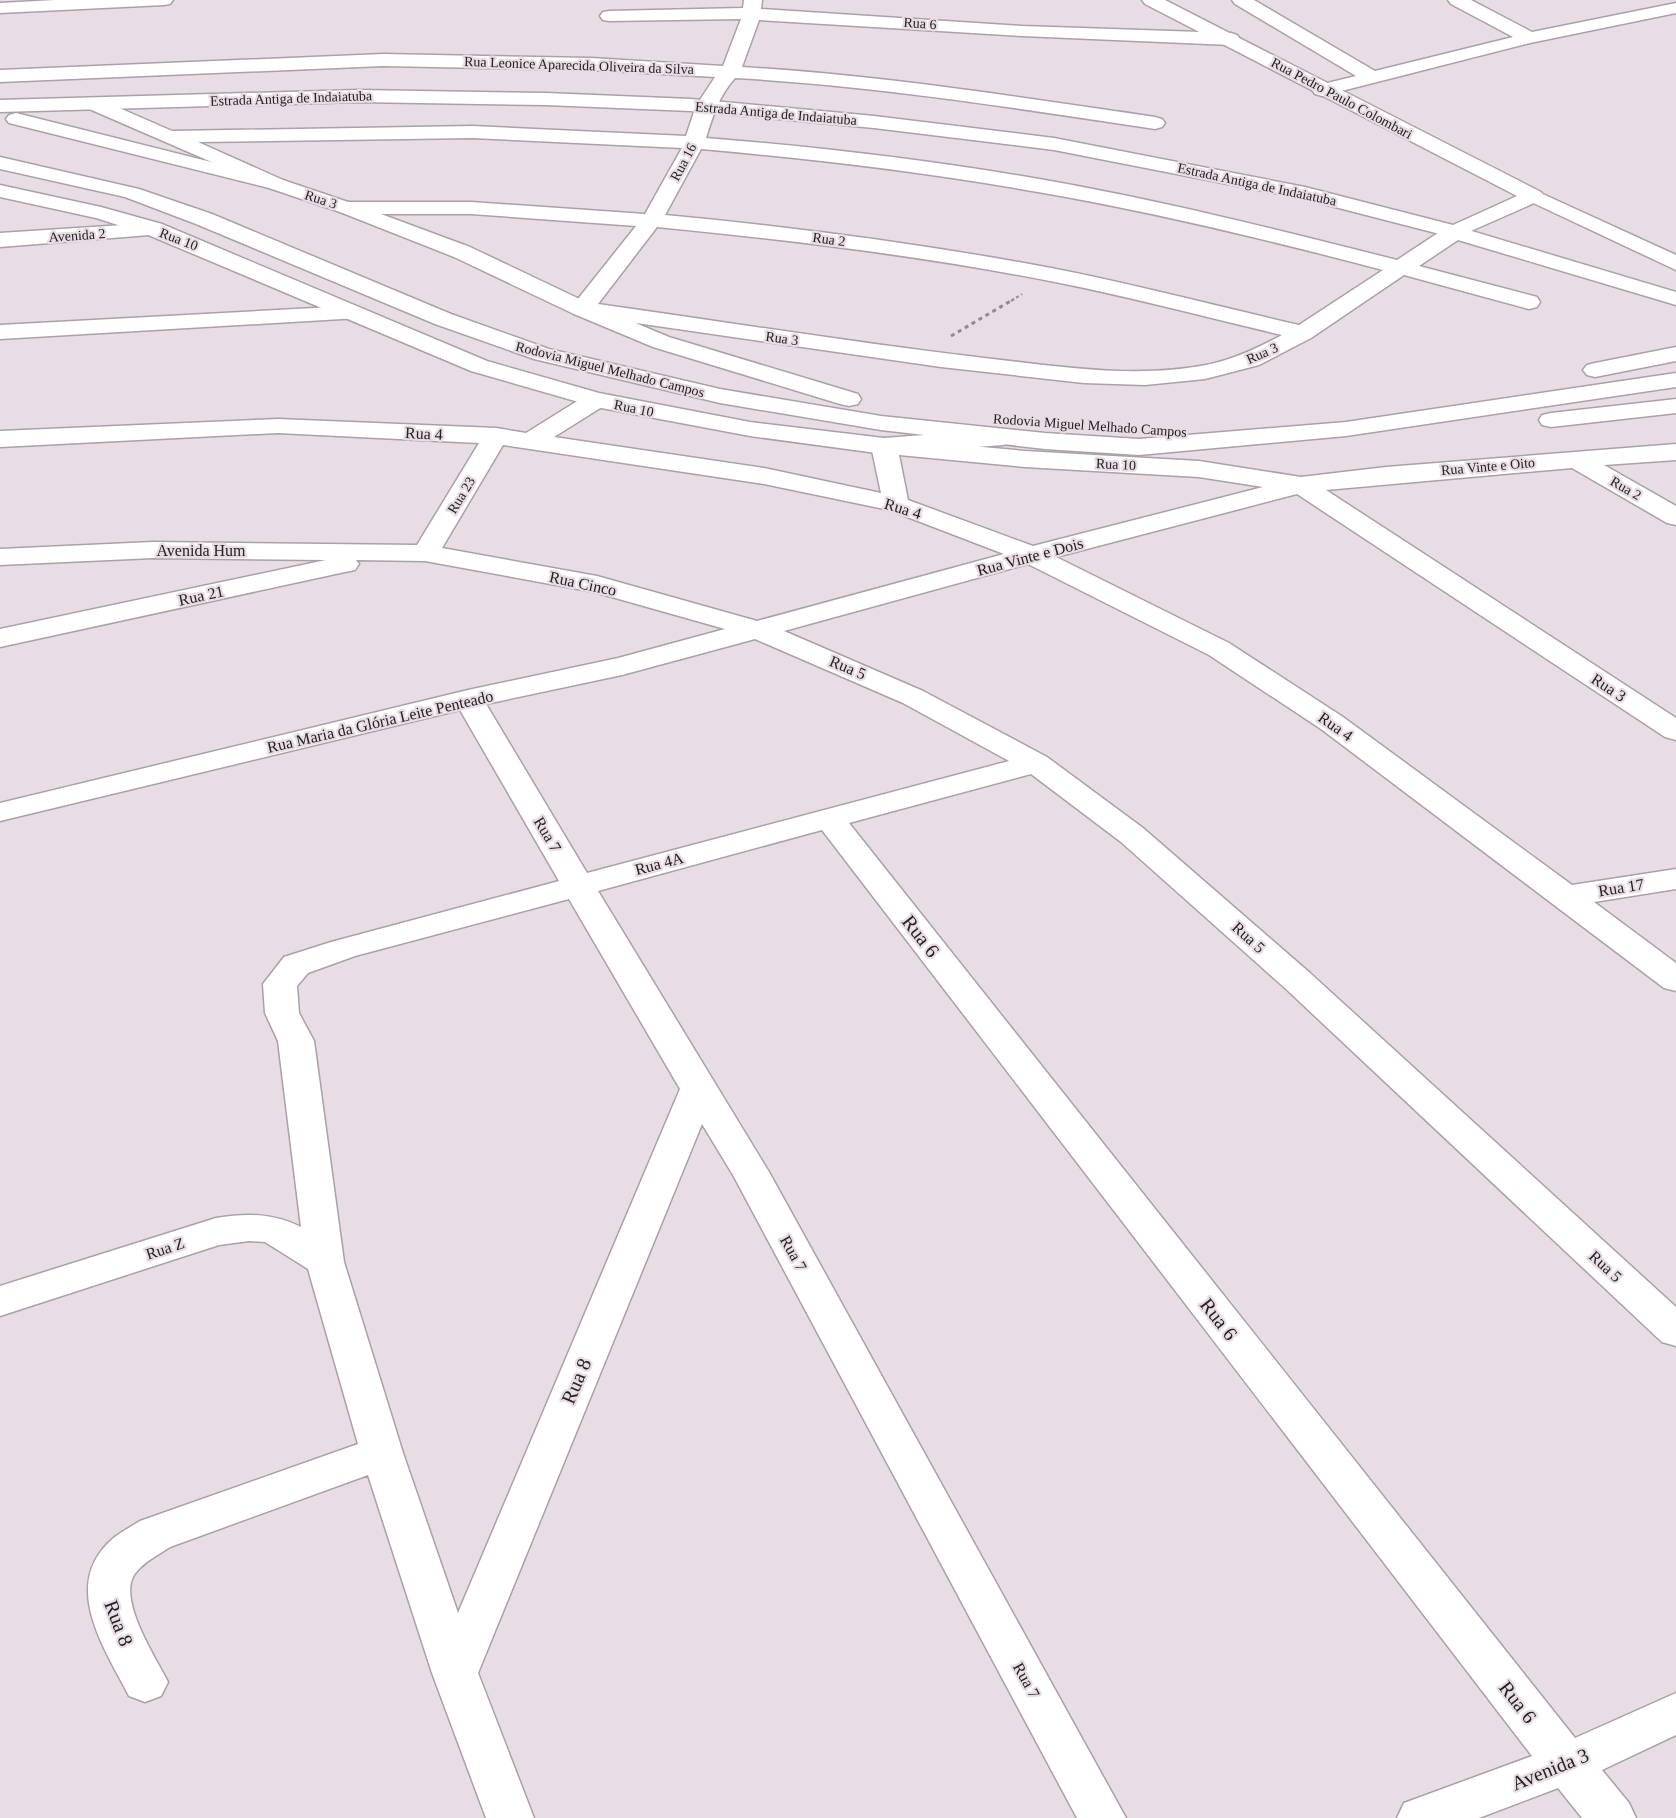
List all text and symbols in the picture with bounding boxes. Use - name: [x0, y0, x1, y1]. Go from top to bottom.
- street label: Rua 6: [903, 15, 937, 32]
- street label: Rua Leonice Aparecida Oliveira da Silva: [464, 54, 695, 77]
- street label: Rua Pedro Paulo Colombari: [1269, 55, 1415, 142]
- street label: Estrada Antiga de Indaiatuba: [210, 88, 373, 109]
- street label: Estrada Antiga de Indaiatuba: [695, 99, 858, 128]
- street label: Rua 16: [667, 141, 699, 183]
- street label: Estrada Antiga de Indaiatuba: [1176, 160, 1339, 209]
- street label: Rua 3: [303, 187, 339, 212]
- street label: Rua 10: [157, 225, 200, 254]
- street label: Avenida 2: [48, 226, 106, 245]
- street label: Rua 2: [812, 230, 846, 249]
- street label: Rua 3: [765, 329, 799, 348]
- street label: Rodovia Miguel Melhado Campos: [514, 339, 706, 400]
- street label: Rua 3: [1244, 340, 1280, 367]
- street label: Rua 10: [613, 397, 655, 420]
- street label: Rodovia Miguel Melhado Campos: [993, 411, 1187, 440]
- street label: Rua 4: [405, 424, 443, 443]
- street label: Rua Vinte e Oito: [1440, 455, 1536, 478]
- street label: Rua 10: [1096, 456, 1136, 473]
- street label: Rua 23: [445, 474, 478, 516]
- street label: Rua 2: [1608, 474, 1644, 503]
- street label: Rua 4: [882, 495, 923, 522]
- street label: Rua Vinte e Dois: [975, 534, 1085, 579]
- street label: Avenida Hum: [156, 542, 246, 559]
- street label: Rua Cinco: [548, 568, 618, 599]
- street label: Rua 21: [177, 582, 225, 609]
- street label: Rua 5: [827, 652, 869, 683]
- street label: Rua 3: [1588, 670, 1629, 705]
- street label: Rua Maria da Glória Leite Penteado: [265, 687, 495, 756]
- street label: Rua 4: [1315, 709, 1356, 744]
- street label: Rua 7: [531, 814, 565, 855]
- street label: Rua 4A: [633, 849, 686, 878]
- street label: Rua 17: [1597, 876, 1645, 899]
- street label: Rua 6: [898, 911, 944, 961]
- street label: Rua 5: [1229, 918, 1268, 956]
- street label: Rua 7: [777, 1233, 810, 1274]
- street label: Rua Z: [144, 1234, 187, 1263]
- street label: Rua 5: [1586, 1247, 1625, 1285]
- street label: Rua 6: [1196, 1294, 1242, 1344]
- street label: Rua 8: [557, 1355, 595, 1407]
- street label: Rua 8: [100, 1597, 138, 1649]
- street label: Rua 7: [1010, 1660, 1043, 1701]
- street label: Rua 6: [1495, 1677, 1541, 1727]
- street label: Avenida 3: [1508, 1744, 1592, 1794]

